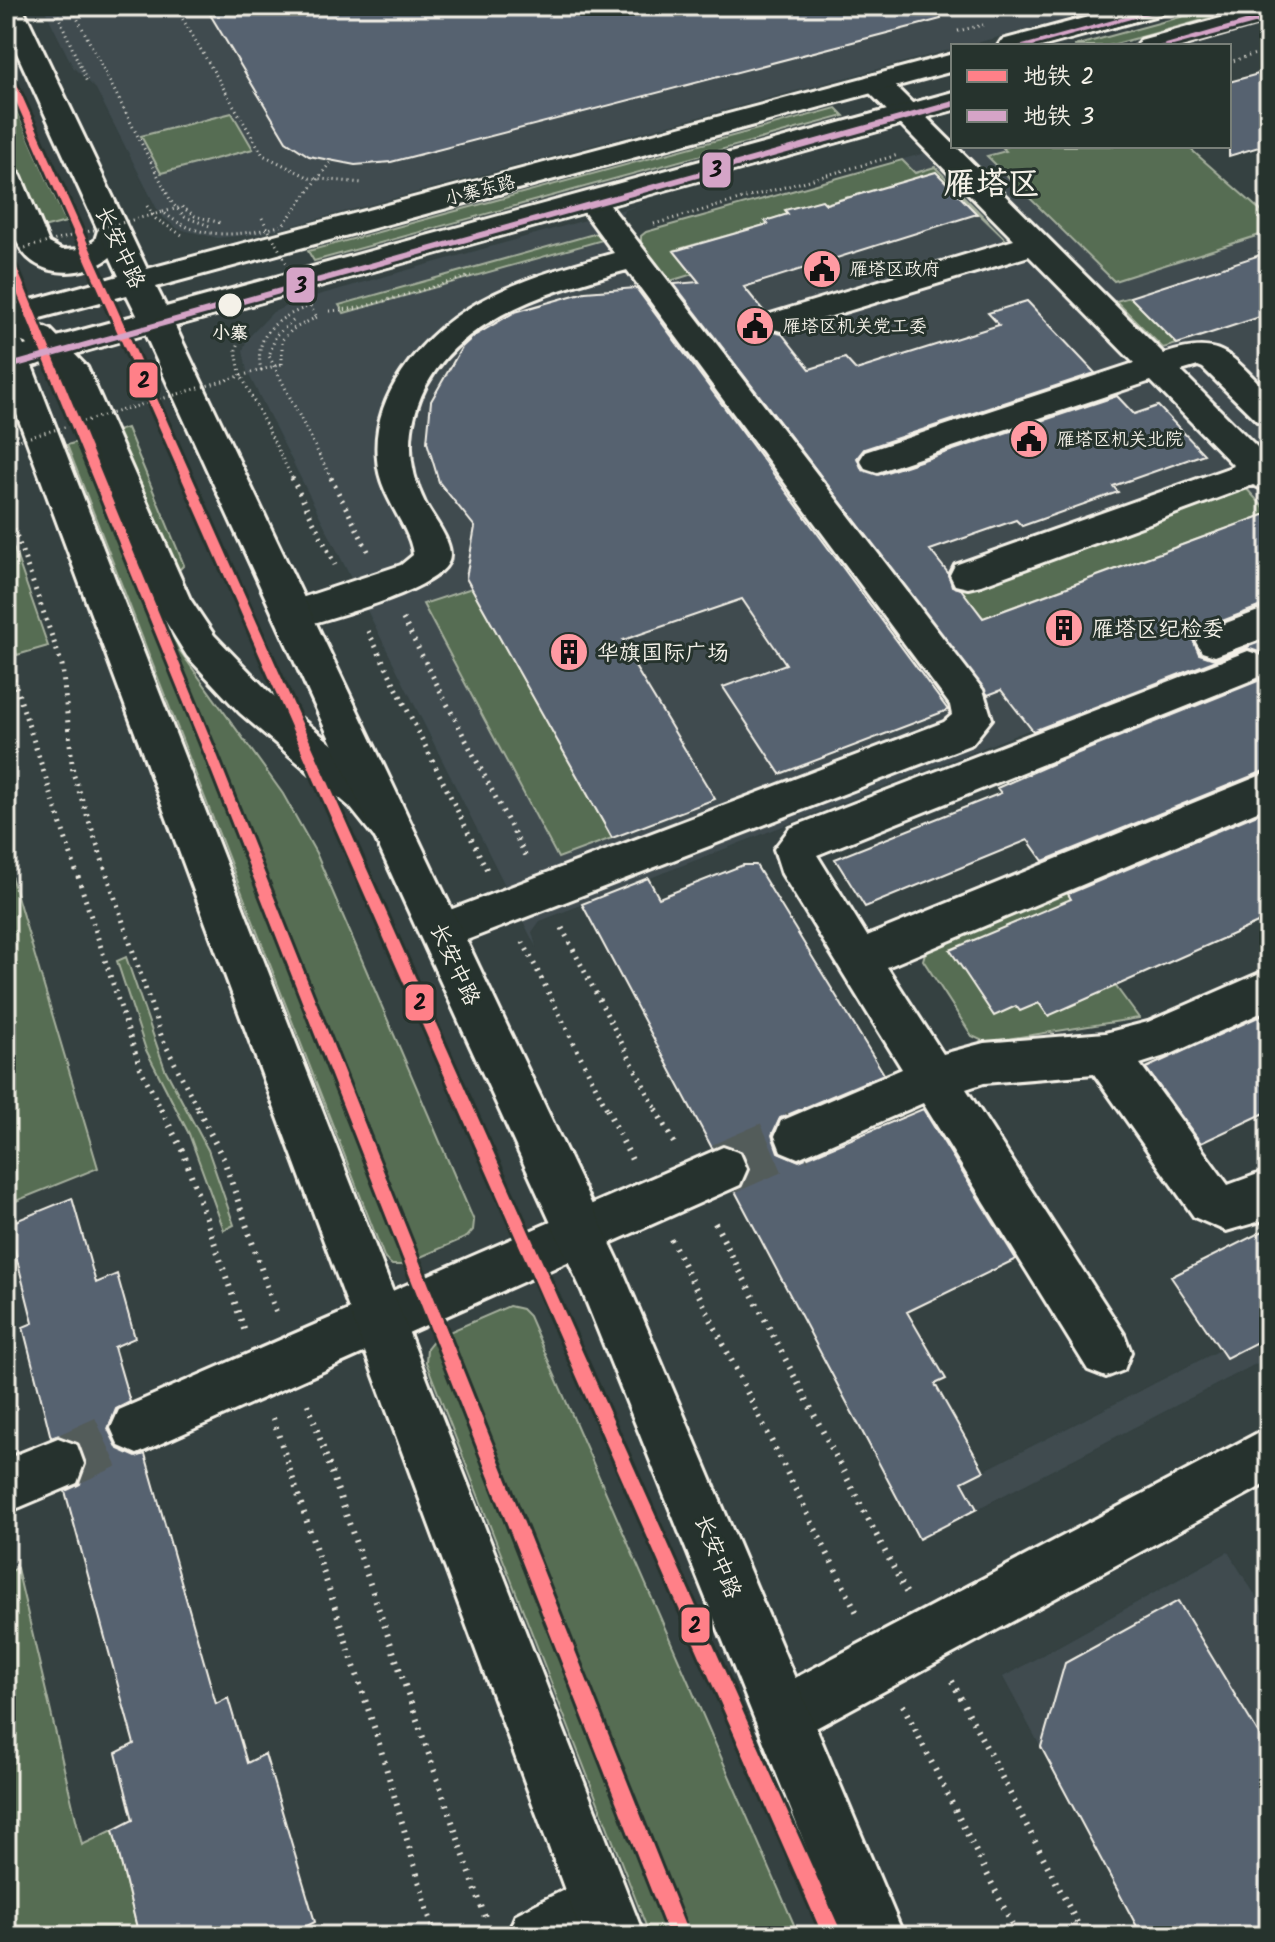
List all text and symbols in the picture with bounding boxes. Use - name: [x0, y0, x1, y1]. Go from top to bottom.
- legend: [951, 44, 1231, 148]
- text: 地铁 2: [1023, 58, 1095, 97]
- text: 地铁 3: [1023, 98, 1094, 137]
- line badge: 3: [701, 151, 732, 189]
- text: 3: [709, 154, 722, 189]
- district label: 雁塔区: [944, 160, 1040, 211]
- street label: 小寨东路: [442, 168, 519, 215]
- street label: 长安中路: [84, 201, 153, 295]
- public building icon: 雁塔区政府: [801, 248, 843, 290]
- place label: 雁塔区政府: [850, 256, 940, 285]
- line badge: 3: [285, 266, 316, 304]
- text: 3: [294, 270, 307, 305]
- marker: 小寨: [216, 291, 244, 319]
- public building icon: 雁塔区机关党工委: [734, 305, 776, 347]
- place label: 雁塔区机关党工委: [783, 313, 927, 342]
- place label: 小寨: [212, 320, 248, 349]
- line badge: 2: [128, 361, 159, 399]
- text: 2: [138, 365, 150, 400]
- public building icon: 雁塔区机关北院: [1008, 418, 1050, 460]
- place label: 雁塔区机关北院: [1057, 426, 1183, 455]
- building icon: 雁塔区纪检委: [1043, 607, 1085, 649]
- place label: 雁塔区纪检委: [1092, 613, 1224, 648]
- building icon: 华旗国际广场: [548, 631, 590, 673]
- place label: 华旗国际广场: [597, 637, 729, 672]
- street label: 长安中路: [419, 918, 488, 1012]
- line badge: 2: [404, 983, 435, 1022]
- text: 2: [414, 987, 426, 1022]
- street label: 长安中路: [684, 1510, 749, 1604]
- line badge: 2: [680, 1606, 711, 1644]
- text: 2: [689, 1610, 701, 1645]

